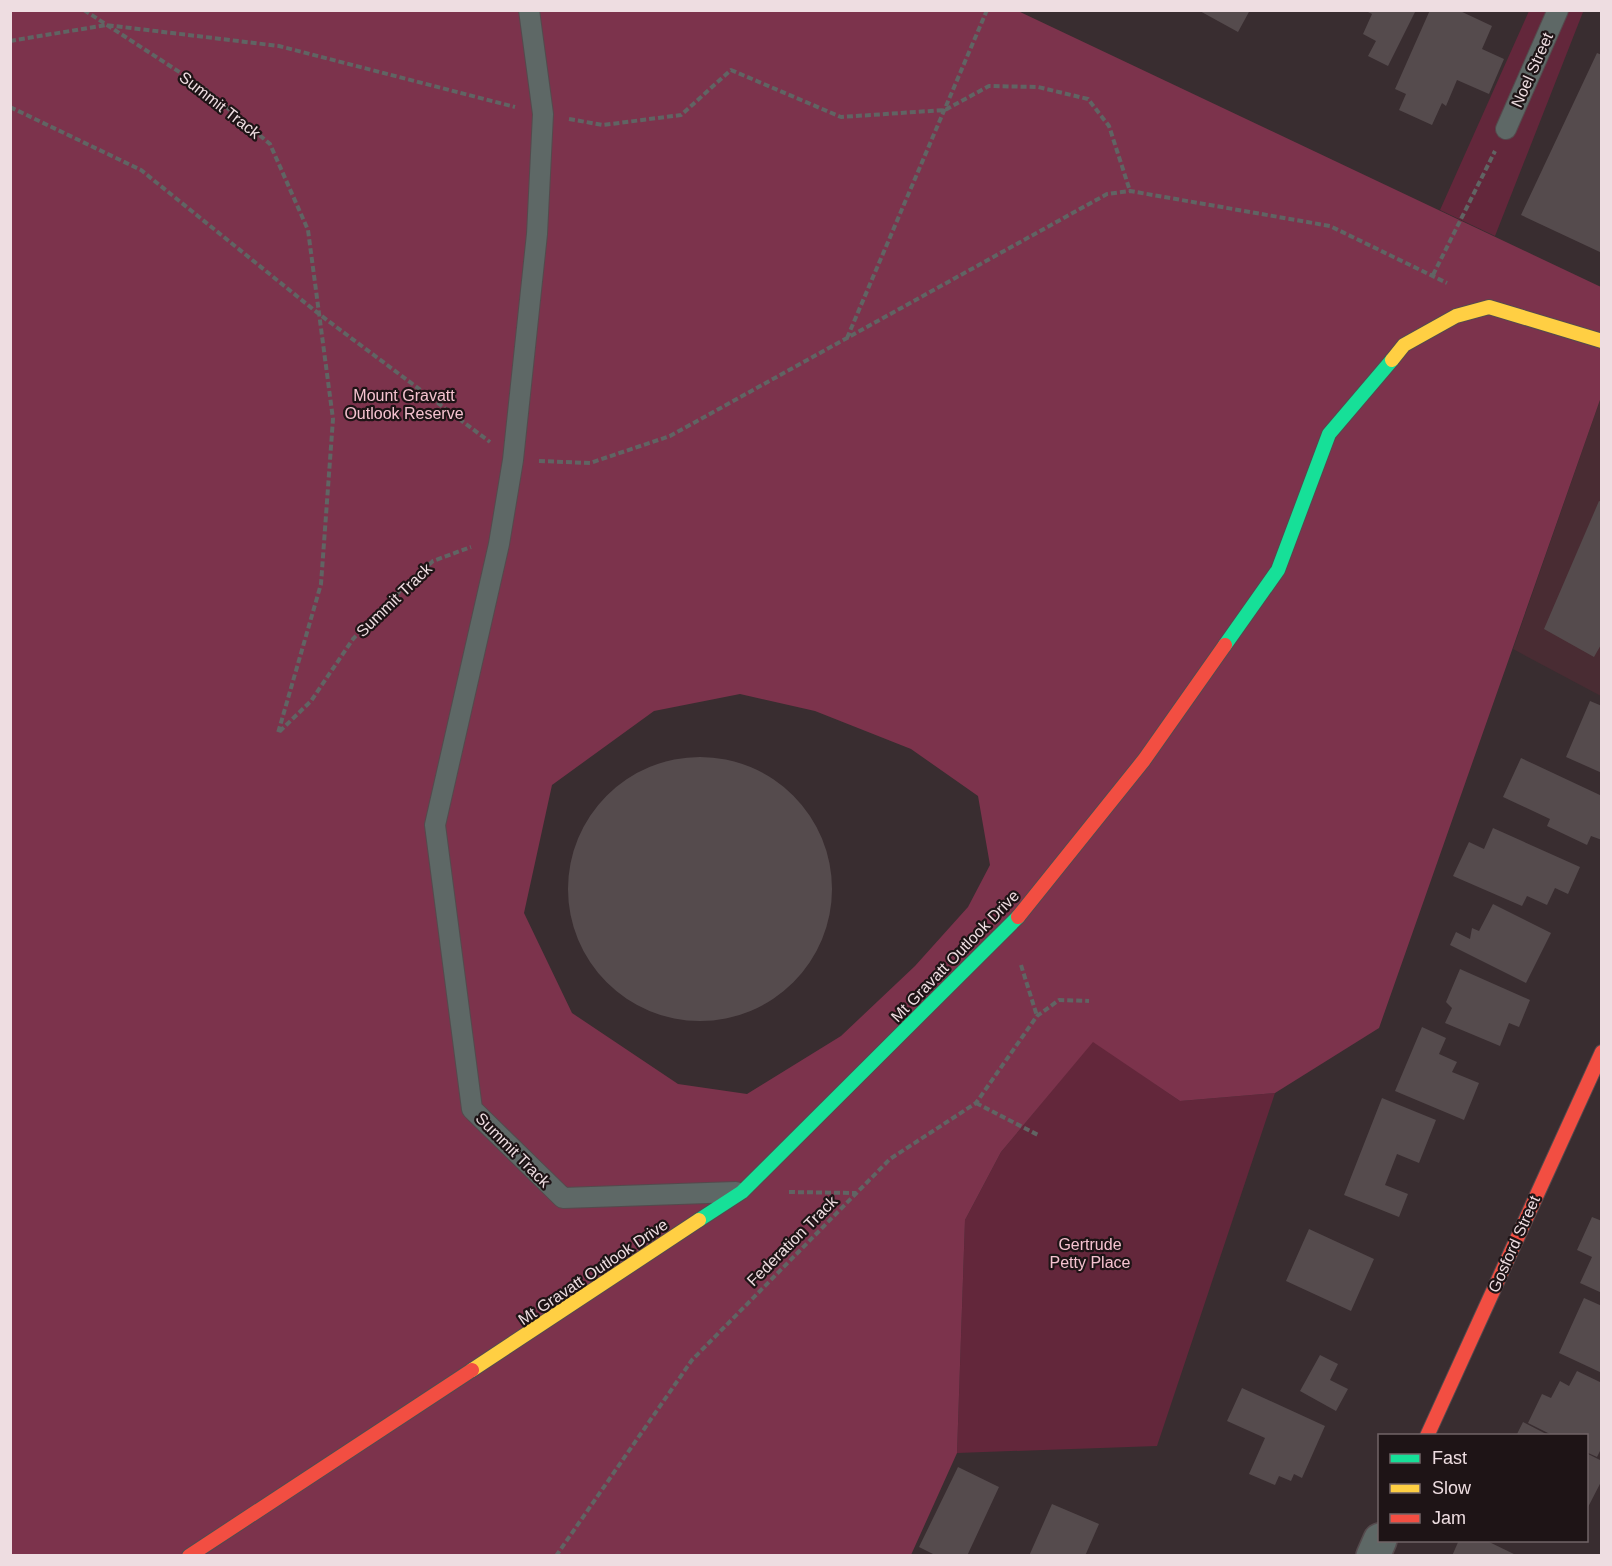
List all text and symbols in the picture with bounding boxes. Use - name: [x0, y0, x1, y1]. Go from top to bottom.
- street label: Noel Street: [1508, 29, 1556, 110]
- street label: Summit Track: [176, 68, 265, 142]
- park label: Mount Gravatt Outlook Reserve: [344, 387, 464, 422]
- street label: Summit Track: [353, 559, 436, 640]
- street label: Mt Gravatt Outlook Drive: [888, 887, 1022, 1025]
- street label: Summit Track: [472, 1109, 554, 1191]
- street label: Federation Track: [744, 1192, 841, 1289]
- street label: Gosford Street: [1485, 1193, 1543, 1295]
- street label: Mt Gravatt Outlook Drive: [515, 1216, 671, 1328]
- park label: Gertrude Petty Place: [1050, 1236, 1131, 1271]
- legend: [1378, 1434, 1588, 1542]
- text: Fast: [1432, 1448, 1467, 1468]
- text: Slow: [1432, 1478, 1472, 1498]
- text: Jam: [1432, 1508, 1466, 1528]

